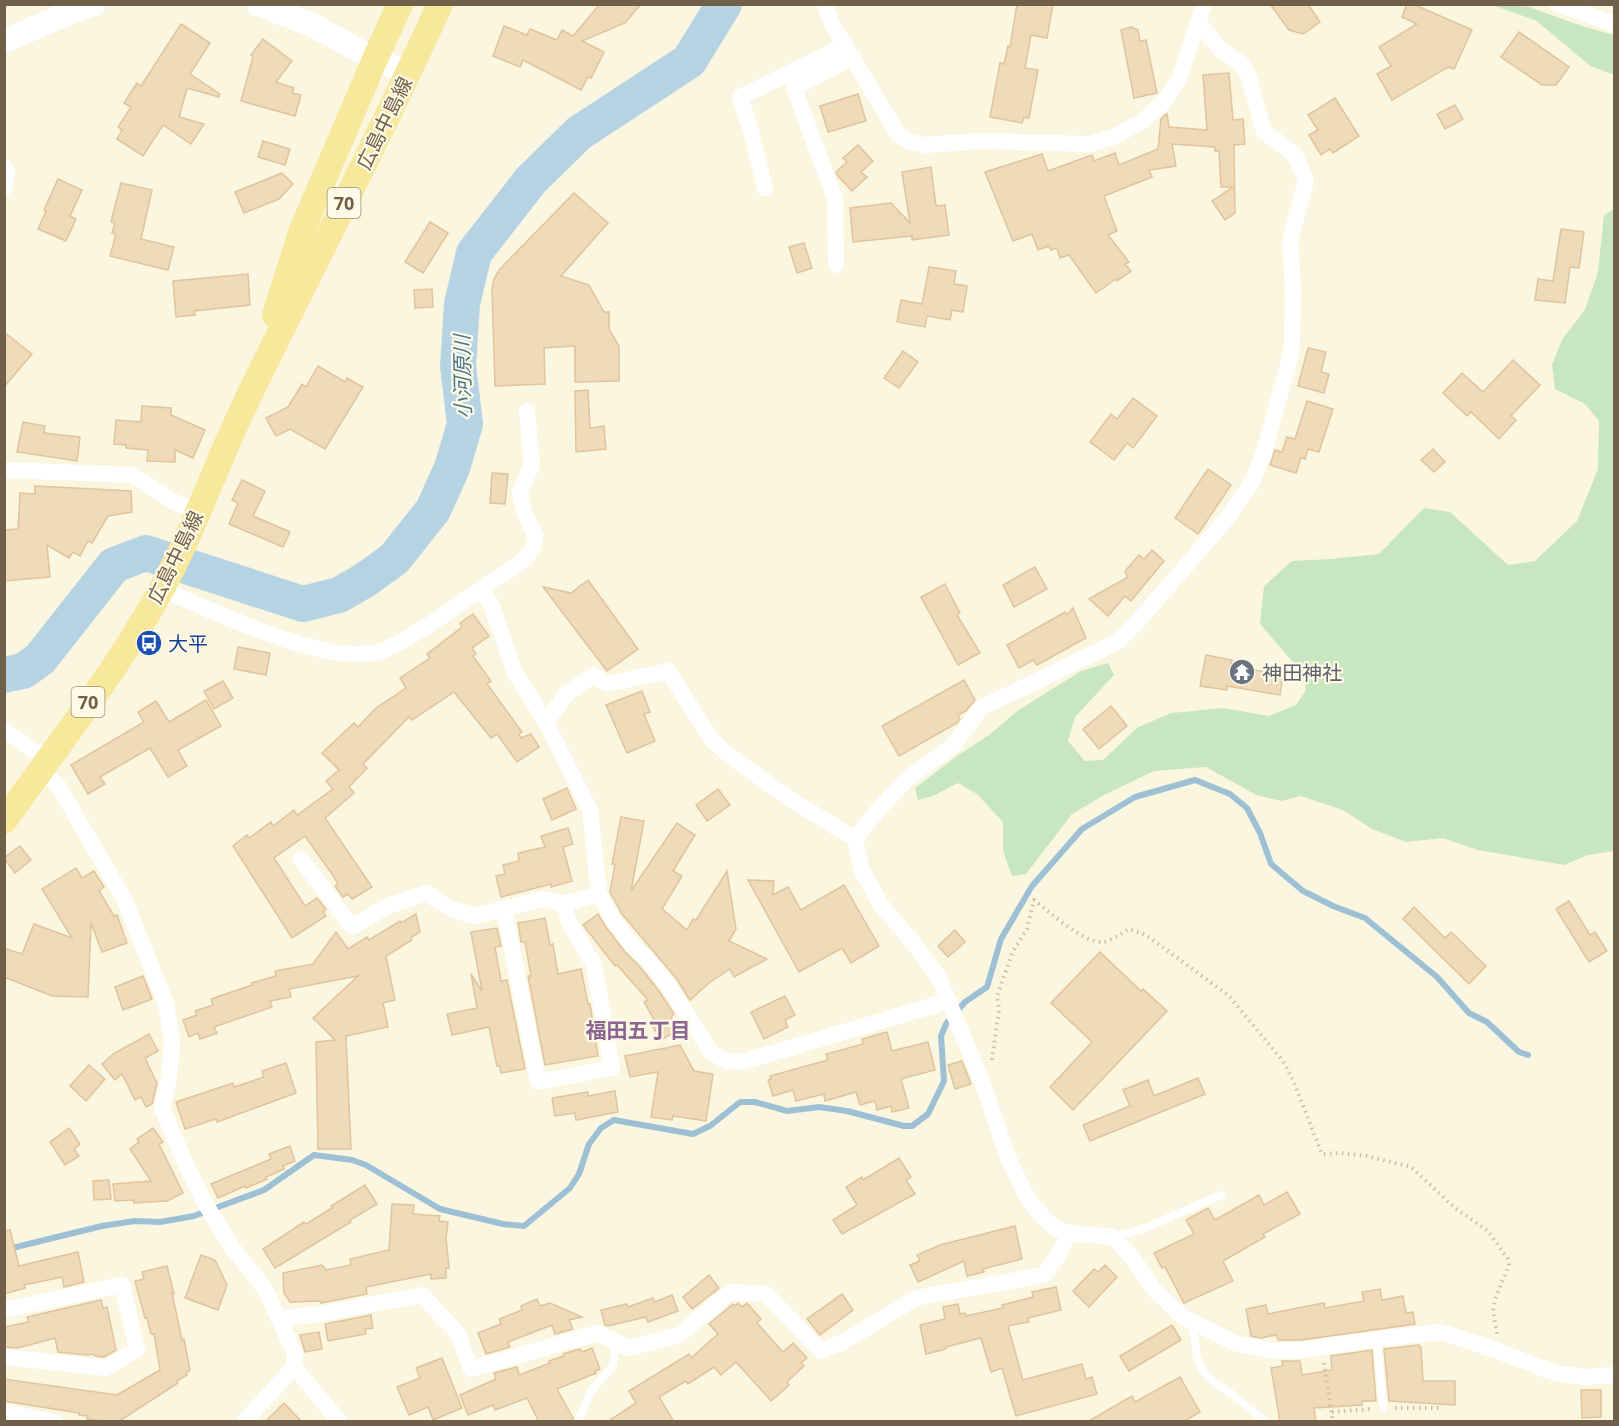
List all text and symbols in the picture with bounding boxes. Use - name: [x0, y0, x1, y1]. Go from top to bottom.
- street label: 広島中島線: [350, 72, 418, 174]
- road number: 70: [328, 188, 360, 218]
- water label: 小河原川: [447, 333, 477, 419]
- street label: 広島中島線: [141, 506, 209, 608]
- bus stop icon: 大平: [134, 628, 164, 658]
- place label: 大平: [168, 630, 208, 657]
- temple icon: 神田神社: [1227, 657, 1257, 687]
- place label: 神田神社: [1262, 659, 1342, 686]
- road number: 70: [72, 687, 104, 717]
- district label: 福田五丁目: [586, 1016, 691, 1044]

